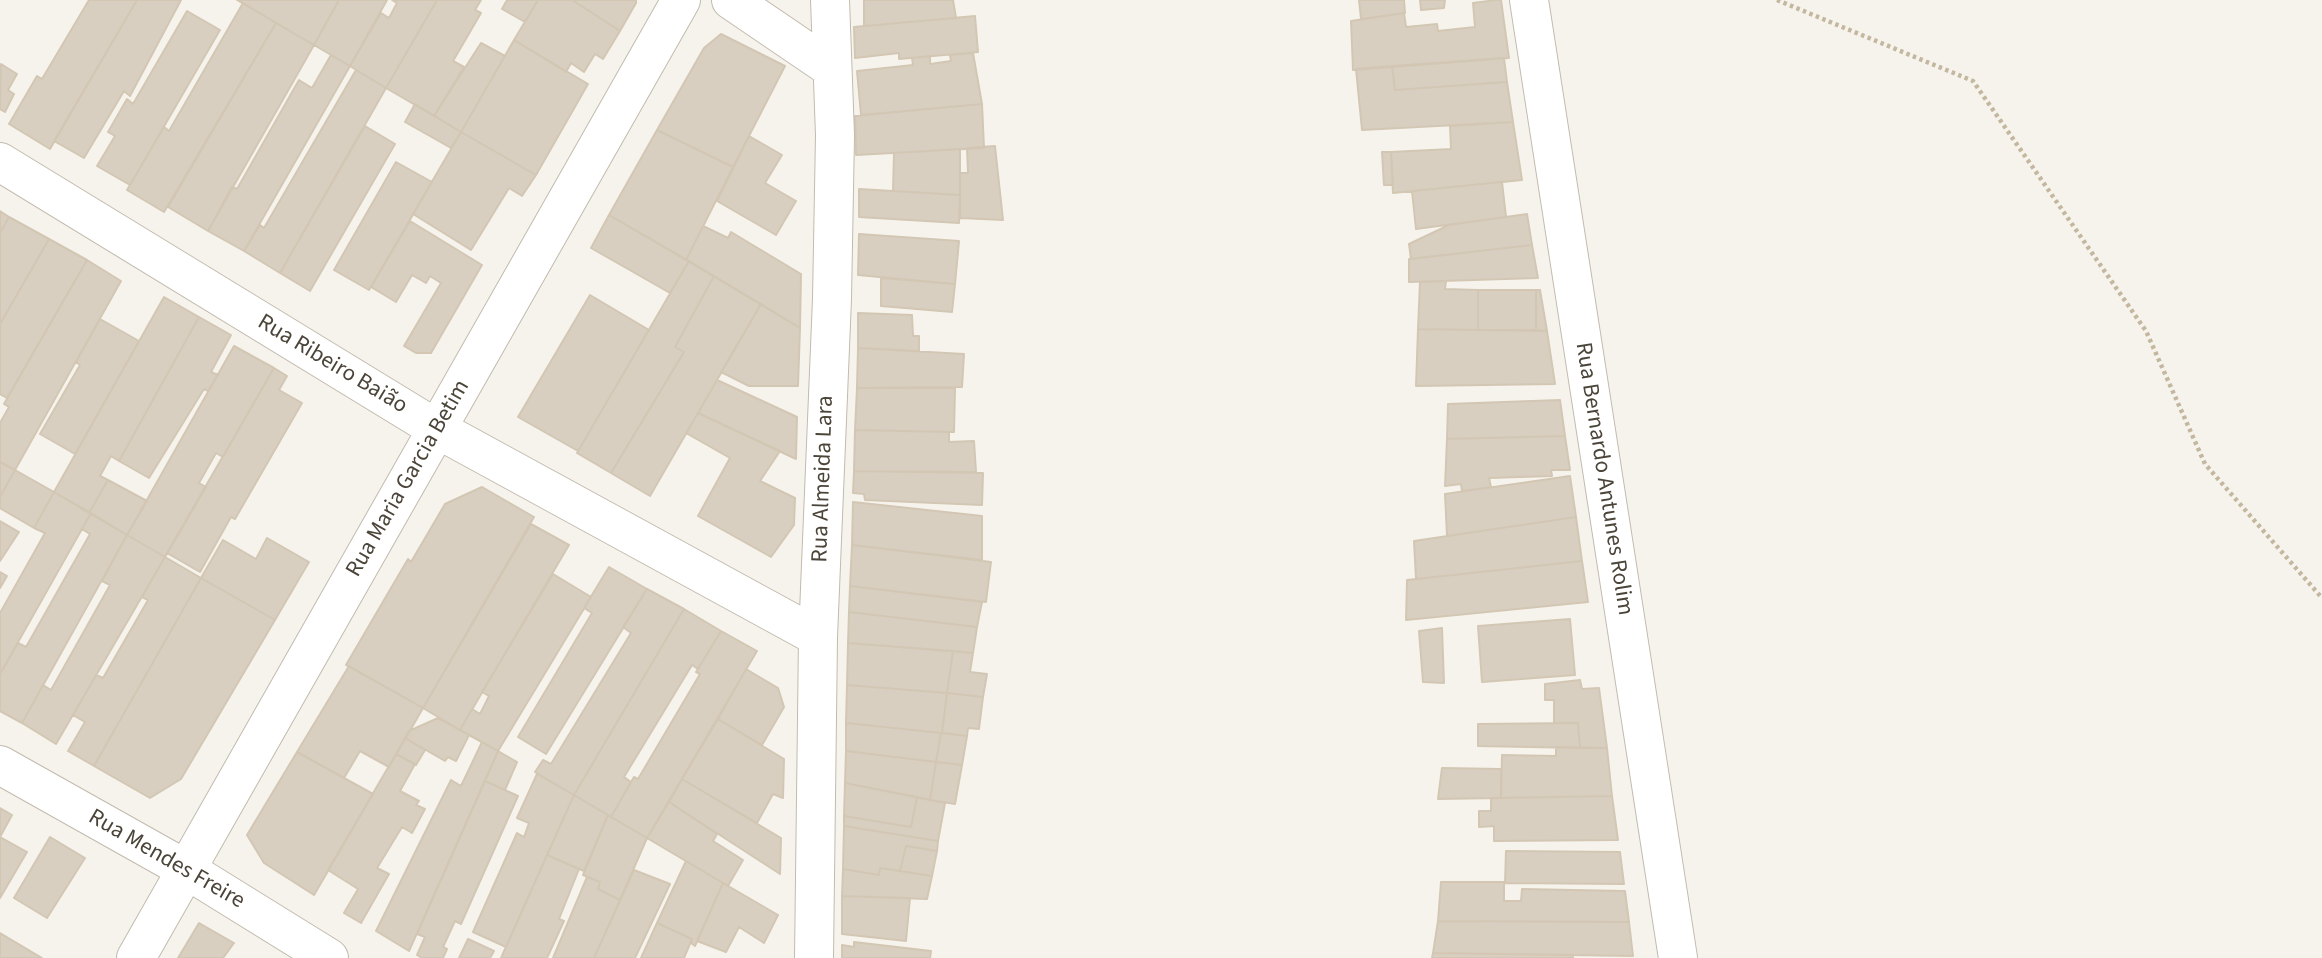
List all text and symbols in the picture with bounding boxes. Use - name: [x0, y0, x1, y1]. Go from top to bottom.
- street label: Rua Ribeiro Baião: [252, 309, 412, 421]
- street label: Rua Bernardo Antunes Rolim: [1568, 341, 1638, 617]
- street label: Rua Maria Garcia Betim: [341, 376, 477, 582]
- street label: Rua Almeida Lara: [807, 395, 841, 563]
- street label: Rua Mendes Freire: [83, 804, 249, 916]

